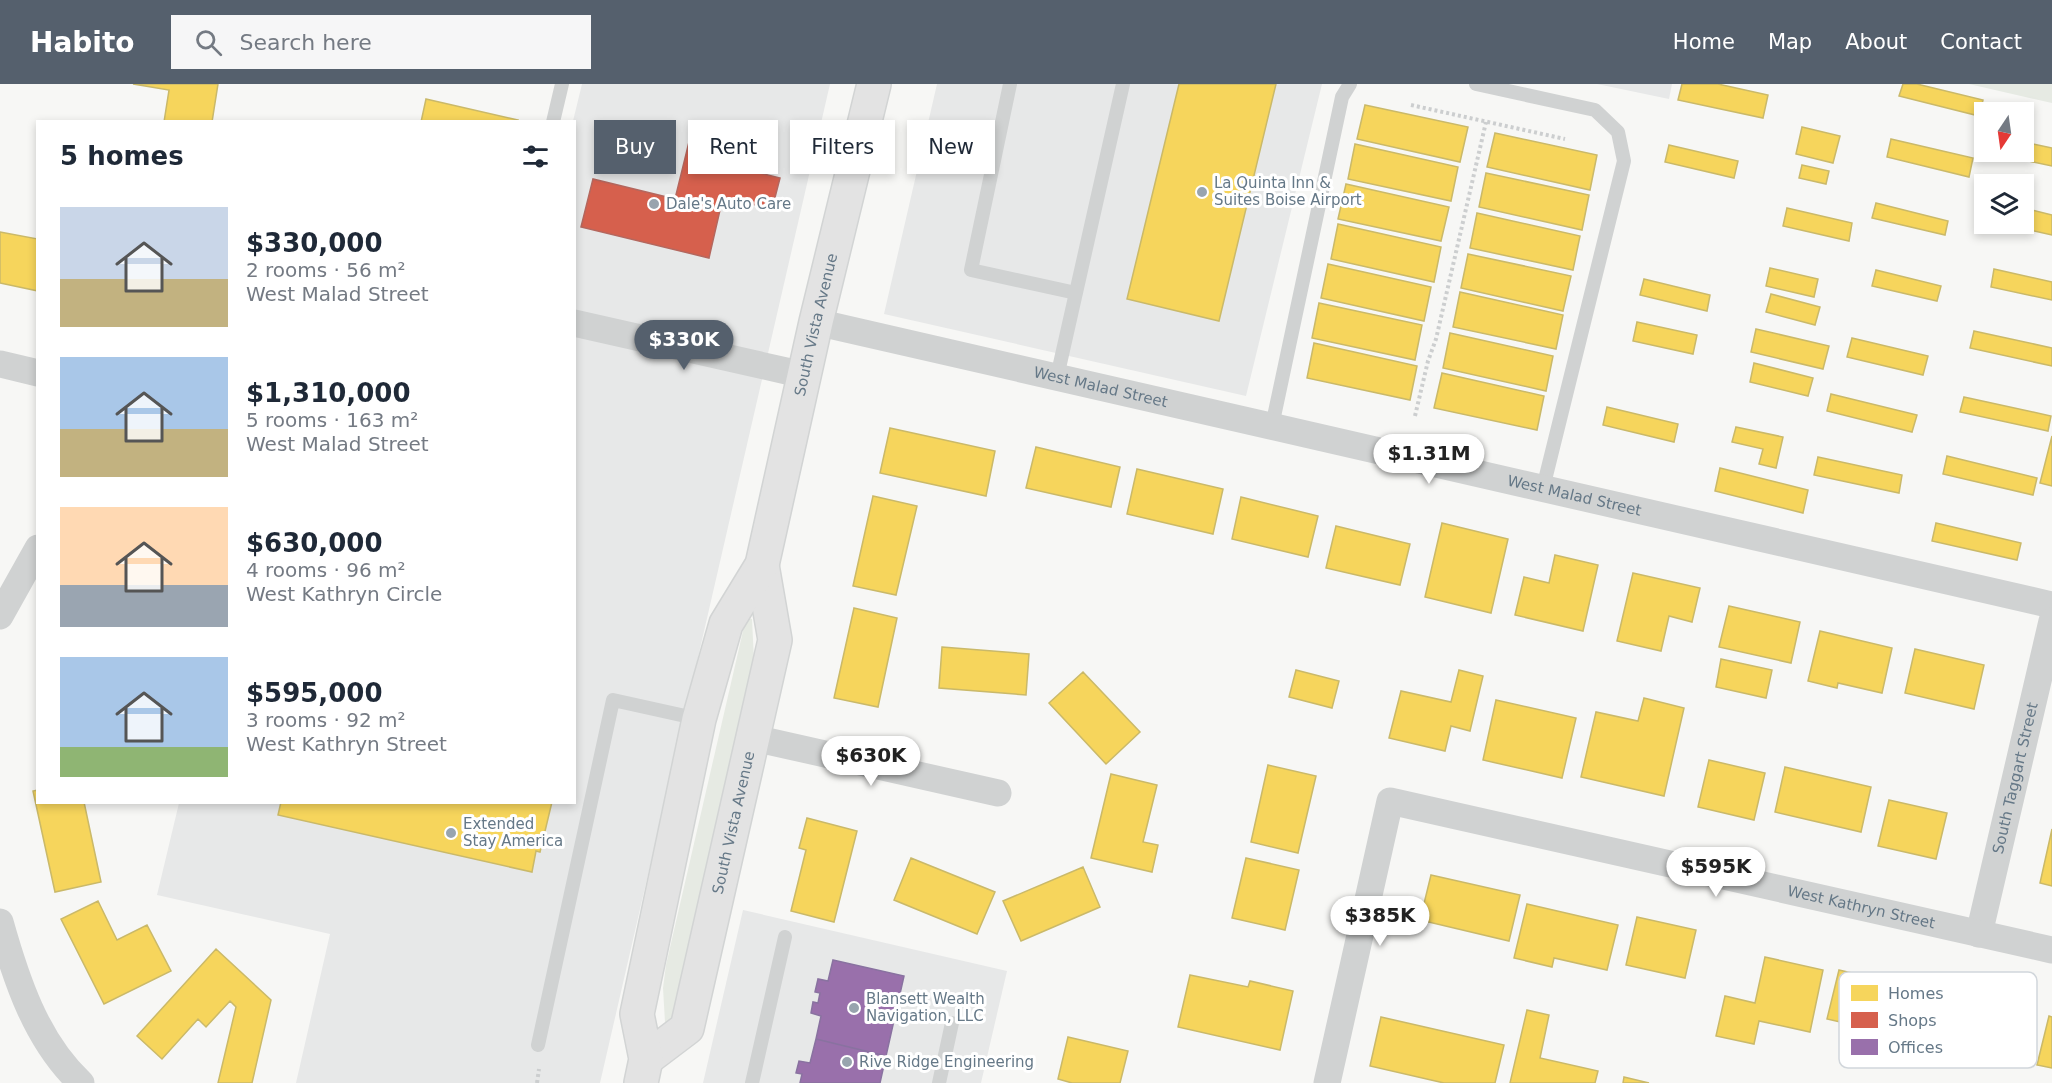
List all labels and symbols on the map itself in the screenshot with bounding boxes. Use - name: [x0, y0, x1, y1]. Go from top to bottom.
- north arrow: [1974, 102, 2034, 162]
- place label: La Quinta Inn & Suites Boise Airport: [1214, 174, 1362, 209]
- marker: La Quinta Inn & Suites Boise Airport: [1195, 185, 1209, 199]
- place label: Dale's Auto Care: [666, 195, 791, 213]
- marker: Dale's Auto Care: [647, 197, 661, 211]
- street label: South Vista Avenue: [791, 252, 841, 398]
- pin: $330K: [642, 320, 726, 371]
- street label: West Malad Street: [1032, 363, 1170, 411]
- pin: $1.31M: [1380, 434, 1478, 485]
- street label: West Malad Street: [1506, 472, 1643, 520]
- street label: South Taggart Street: [1989, 701, 2042, 856]
- pin: $630K: [829, 736, 913, 787]
- street label: South Vista Avenue: [709, 749, 759, 896]
- place label: Extended Stay America: [463, 815, 563, 850]
- marker: Extended Stay America: [444, 826, 458, 840]
- pin: $595K: [1674, 847, 1758, 898]
- street label: West Kathryn Street: [1786, 882, 1937, 932]
- pin: $385K: [1338, 896, 1422, 947]
- legend: [1839, 972, 2037, 1068]
- text: Homes: [1888, 984, 1944, 1003]
- place label: Blansett Wealth Navigation, LLC: [866, 990, 985, 1025]
- marker: Blansett Wealth Navigation, LLC: [847, 1001, 861, 1015]
- text: Shops: [1888, 1011, 1937, 1030]
- text: Offices: [1888, 1038, 1943, 1057]
- place label: Rive Ridge Engineering: [859, 1053, 1034, 1071]
- marker: Rive Ridge Engineering: [840, 1055, 854, 1069]

